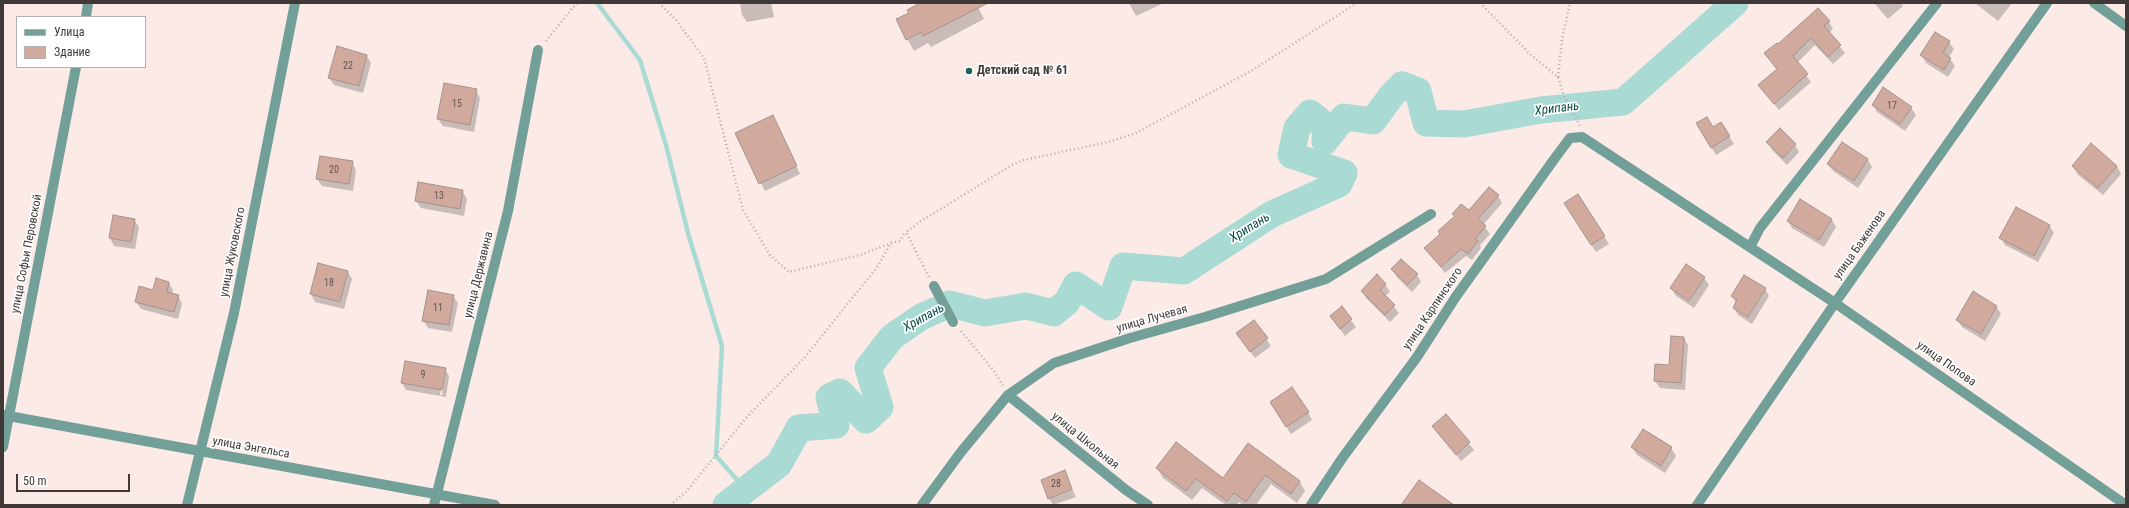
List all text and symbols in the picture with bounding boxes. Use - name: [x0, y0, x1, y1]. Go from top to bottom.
- legend: [16, 16, 146, 68]
- text: Улица: [54, 25, 84, 39]
- text: Здание: [54, 45, 90, 59]
- house number: 22: [343, 60, 353, 72]
- place label: Детский сад № 61: [977, 64, 1068, 78]
- marker: Детский сад № 61: [964, 66, 974, 76]
- house number: 15: [452, 98, 462, 110]
- water label: Хрипань: [1534, 99, 1580, 119]
- house number: 17: [1887, 100, 1897, 112]
- house number: 20: [329, 164, 339, 176]
- house number: 13: [434, 190, 444, 202]
- street label: улица Софьи Перовской: [8, 193, 46, 315]
- street label: улица Жуковского: [217, 206, 249, 298]
- street label: улица Баженова: [1831, 207, 1889, 283]
- water label: Хрипань: [1227, 210, 1273, 246]
- street label: улица Державина: [461, 230, 497, 320]
- street label: улица Карпинского: [1400, 265, 1466, 353]
- house number: 18: [324, 277, 334, 289]
- water label: Хрипань: [901, 300, 947, 336]
- house number: 11: [433, 302, 443, 314]
- street label: улица Лучевая: [1115, 302, 1189, 336]
- street label: улица Попова: [1914, 338, 1978, 390]
- house number: 9: [421, 369, 425, 381]
- street label: улица Школьная: [1048, 409, 1122, 473]
- street label: улица Энгельса: [211, 434, 291, 462]
- scale bar: [18, 466, 132, 492]
- text: 50 m: [23, 474, 47, 488]
- house number: 28: [1051, 478, 1061, 490]

